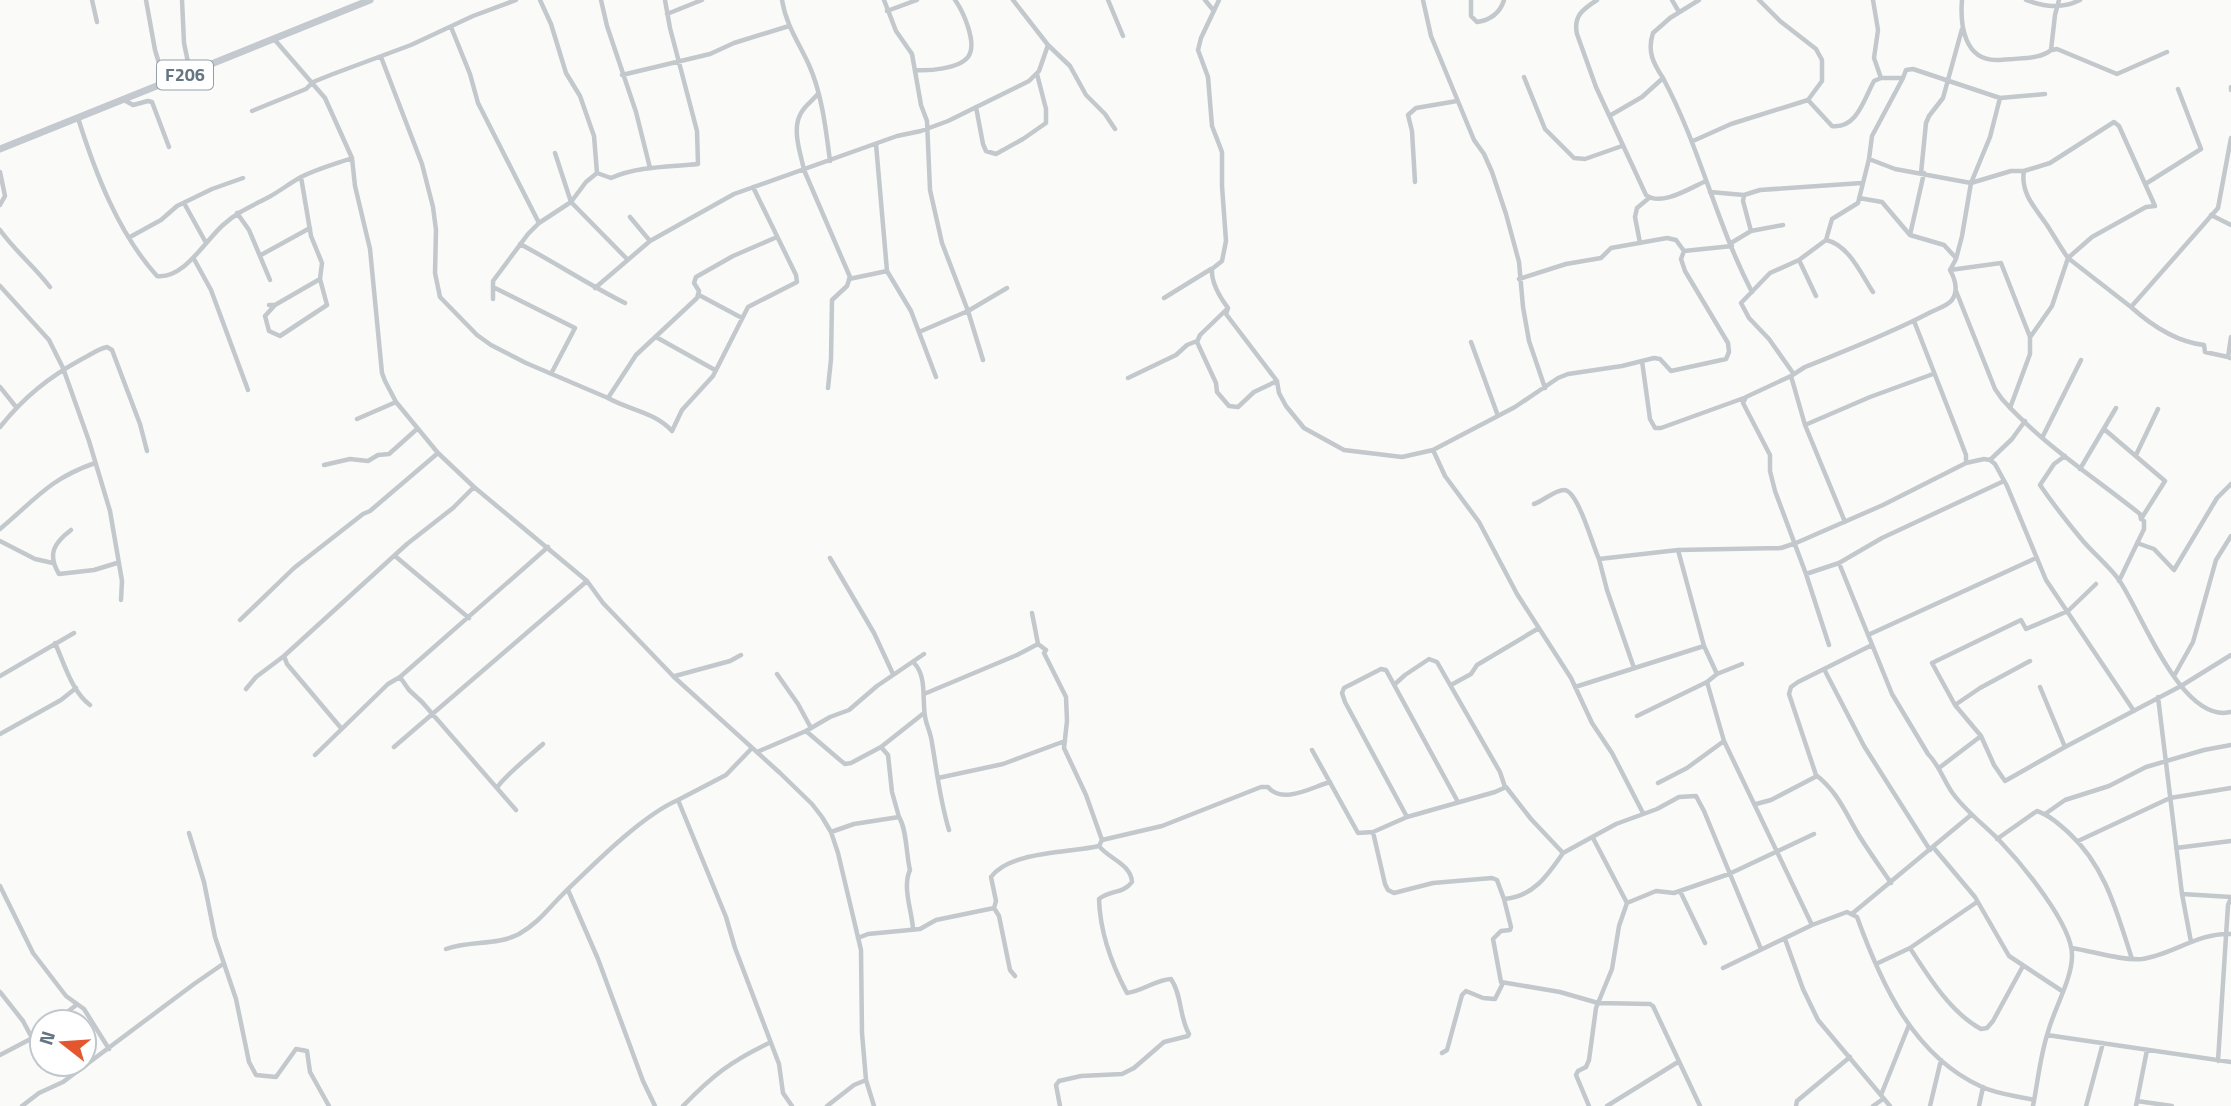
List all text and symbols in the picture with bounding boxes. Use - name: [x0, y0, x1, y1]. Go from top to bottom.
- road number: F206: [157, 60, 213, 90]
- north arrow: [28, 1008, 98, 1078]
- text: N: [30, 1027, 62, 1048]

